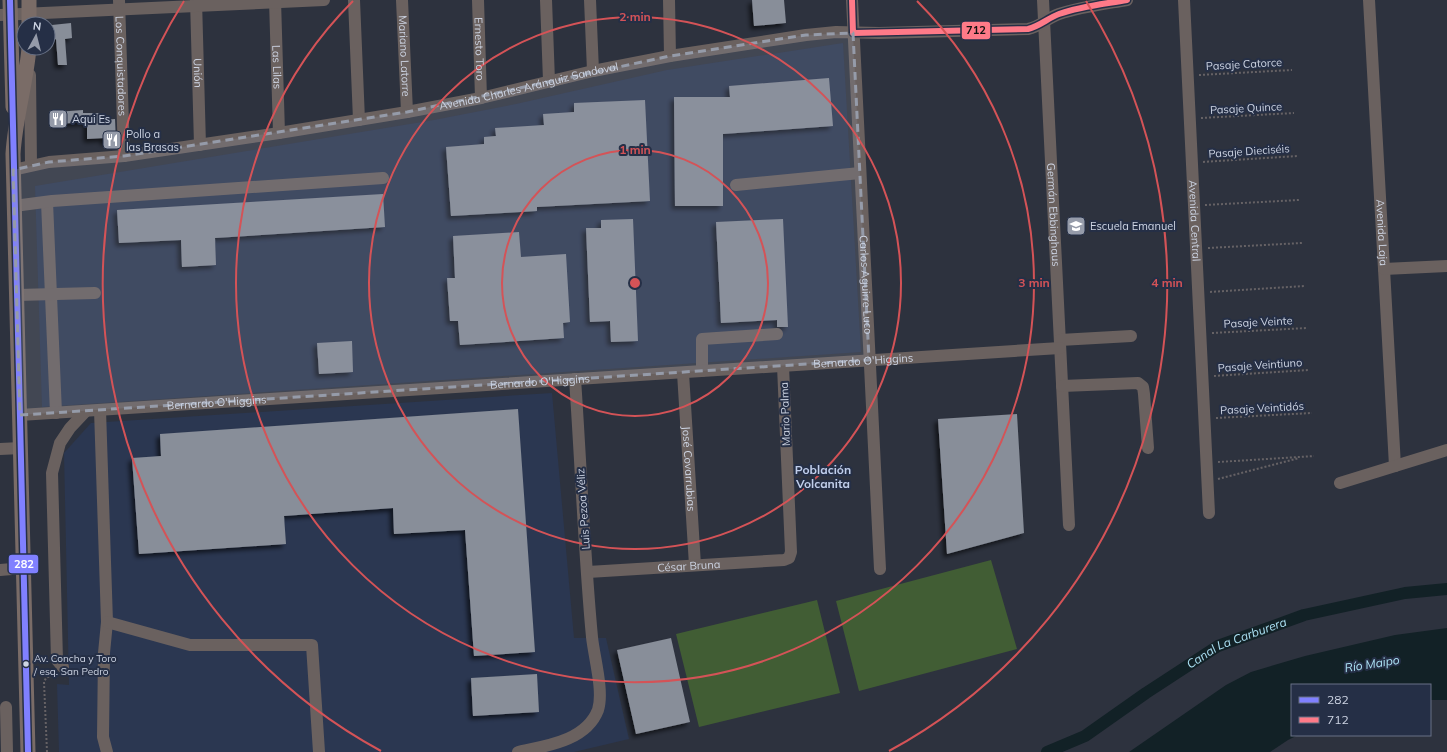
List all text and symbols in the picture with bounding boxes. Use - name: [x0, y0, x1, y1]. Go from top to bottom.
- text: 2 min: [619, 9, 651, 24]
- street label: Mariano Latorre: [396, 15, 413, 97]
- north arrow: [16, 16, 56, 56]
- street label: Los Conquistadores: [113, 16, 130, 116]
- street label: Ernesto Toro: [472, 17, 487, 81]
- text: N: [32, 19, 42, 34]
- line badge: 712: [961, 21, 991, 40]
- text: 712: [966, 23, 986, 37]
- street label: Las Lilas: [269, 45, 285, 89]
- street label: Pasaje Catorce: [1206, 55, 1282, 73]
- street label: Unión: [191, 58, 205, 88]
- street label: Avenida Charles Aránguiz Sandoval: [438, 59, 619, 113]
- street label: Pasaje Quince: [1210, 99, 1282, 117]
- restaurant icon: Aqui Es: [47, 108, 69, 130]
- place label: Aqui Es: [72, 112, 110, 126]
- place label: Pollo a las Brasas: [126, 127, 179, 154]
- restaurant icon: Pollo a las Brasas: [101, 129, 123, 151]
- street label: Pasaje Dieciséis: [1208, 141, 1290, 161]
- text: 1 min: [619, 142, 651, 157]
- street label: Germán Ebbinghaus: [1044, 162, 1063, 267]
- street label: Avenida Central: [1186, 180, 1204, 262]
- street label: Avenida Laja: [1373, 199, 1391, 266]
- school or university icon: Escuela Emanuel: [1065, 215, 1087, 237]
- place label: Escuela Emanuel: [1090, 219, 1176, 233]
- street label: Carlos Aguirre Luco: [857, 235, 875, 335]
- text: 3 min: [1018, 275, 1050, 290]
- text: 4 min: [1151, 275, 1183, 290]
- centre of rings: [628, 276, 642, 290]
- street label: Pasaje Veinte: [1223, 313, 1293, 331]
- street label: Bernardo O'Higgins: [813, 350, 914, 371]
- street label: Pasaje Veintiuno: [1217, 355, 1303, 375]
- street label: Bernardo O'Higgins: [490, 371, 590, 392]
- street label: Mario Palma: [777, 382, 793, 446]
- street label: Bernardo O'Higgins: [166, 392, 267, 413]
- street label: Pasaje Veintidós: [1220, 399, 1304, 417]
- street label: José Covarrubias: [679, 426, 699, 512]
- district label: Población Volcanita: [795, 462, 851, 491]
- street label: Luis Pezoa Véliz: [573, 468, 593, 550]
- line badge: 282: [8, 554, 39, 574]
- text: 282: [14, 557, 34, 571]
- street label: César Bruna: [657, 557, 721, 575]
- water label: Canal La Carburera: [1183, 614, 1288, 672]
- place label: Av. Concha y Toro / esq. San Pedro: [33, 652, 117, 678]
- water label: Río Maipo: [1343, 652, 1401, 675]
- marker: Av. Concha y Toro / esq. San Pedro: [21, 659, 31, 669]
- legend: [1291, 684, 1431, 736]
- text: 282: [1327, 692, 1349, 707]
- text: 712: [1327, 712, 1349, 727]

